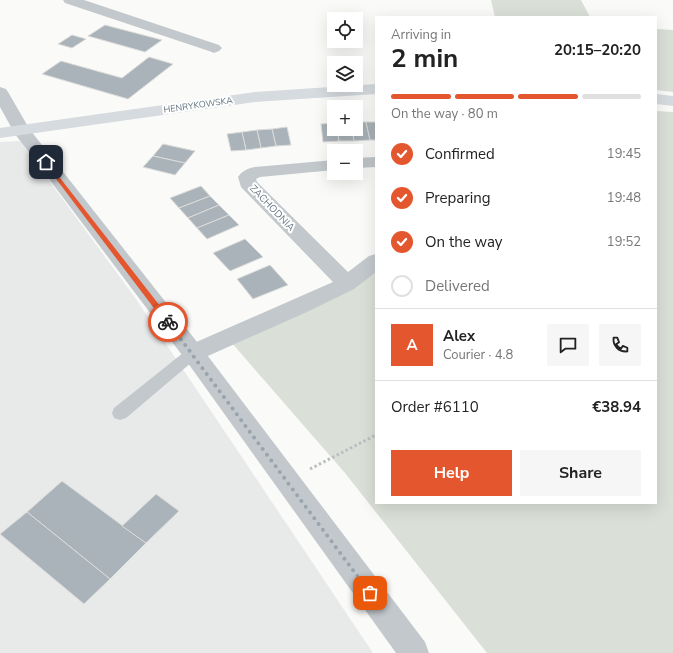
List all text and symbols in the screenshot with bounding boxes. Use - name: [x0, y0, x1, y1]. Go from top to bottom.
- map controls: [327, 12, 363, 180]
- button: locate: [327, 12, 363, 48]
- text: Arriving in: [391, 26, 451, 44]
- text: 20:15–20:20: [554, 40, 641, 60]
- text: 2 min: [391, 41, 458, 76]
- button: layers: [327, 56, 363, 92]
- street label: HENRYKOWSKA: [163, 94, 234, 116]
- button: +: [327, 100, 363, 136]
- text: On the way · 80 m: [391, 105, 498, 123]
- icon: check: [391, 143, 413, 165]
- button: −: [327, 144, 363, 180]
- text: Confirmed: [425, 144, 495, 164]
- pin: [29, 145, 63, 179]
- text: 19:45: [607, 145, 641, 163]
- icon: home: [35, 151, 57, 173]
- street label: ZACHODNIA: [246, 182, 298, 235]
- icon: check: [391, 187, 413, 209]
- text: Preparing: [425, 188, 490, 208]
- text: 19:48: [607, 189, 641, 207]
- icon: check: [391, 231, 413, 253]
- text: On the way: [425, 232, 503, 252]
- text: 19:52: [607, 233, 641, 251]
- text: Delivered: [425, 276, 490, 296]
- courier: [148, 302, 188, 342]
- icon: bike: [157, 311, 179, 333]
- button: chat: [547, 324, 589, 366]
- button: phone: [599, 324, 641, 366]
- text: Alex: [443, 326, 475, 346]
- text: A: [406, 335, 418, 355]
- text: Courier · 4.8: [443, 346, 513, 364]
- text: Order #6110: [391, 397, 479, 417]
- text: €38.94: [592, 397, 641, 417]
- button: Help: [391, 450, 512, 496]
- button: Share: [520, 450, 641, 496]
- pin: [353, 576, 387, 610]
- icon: bag: [359, 582, 381, 604]

